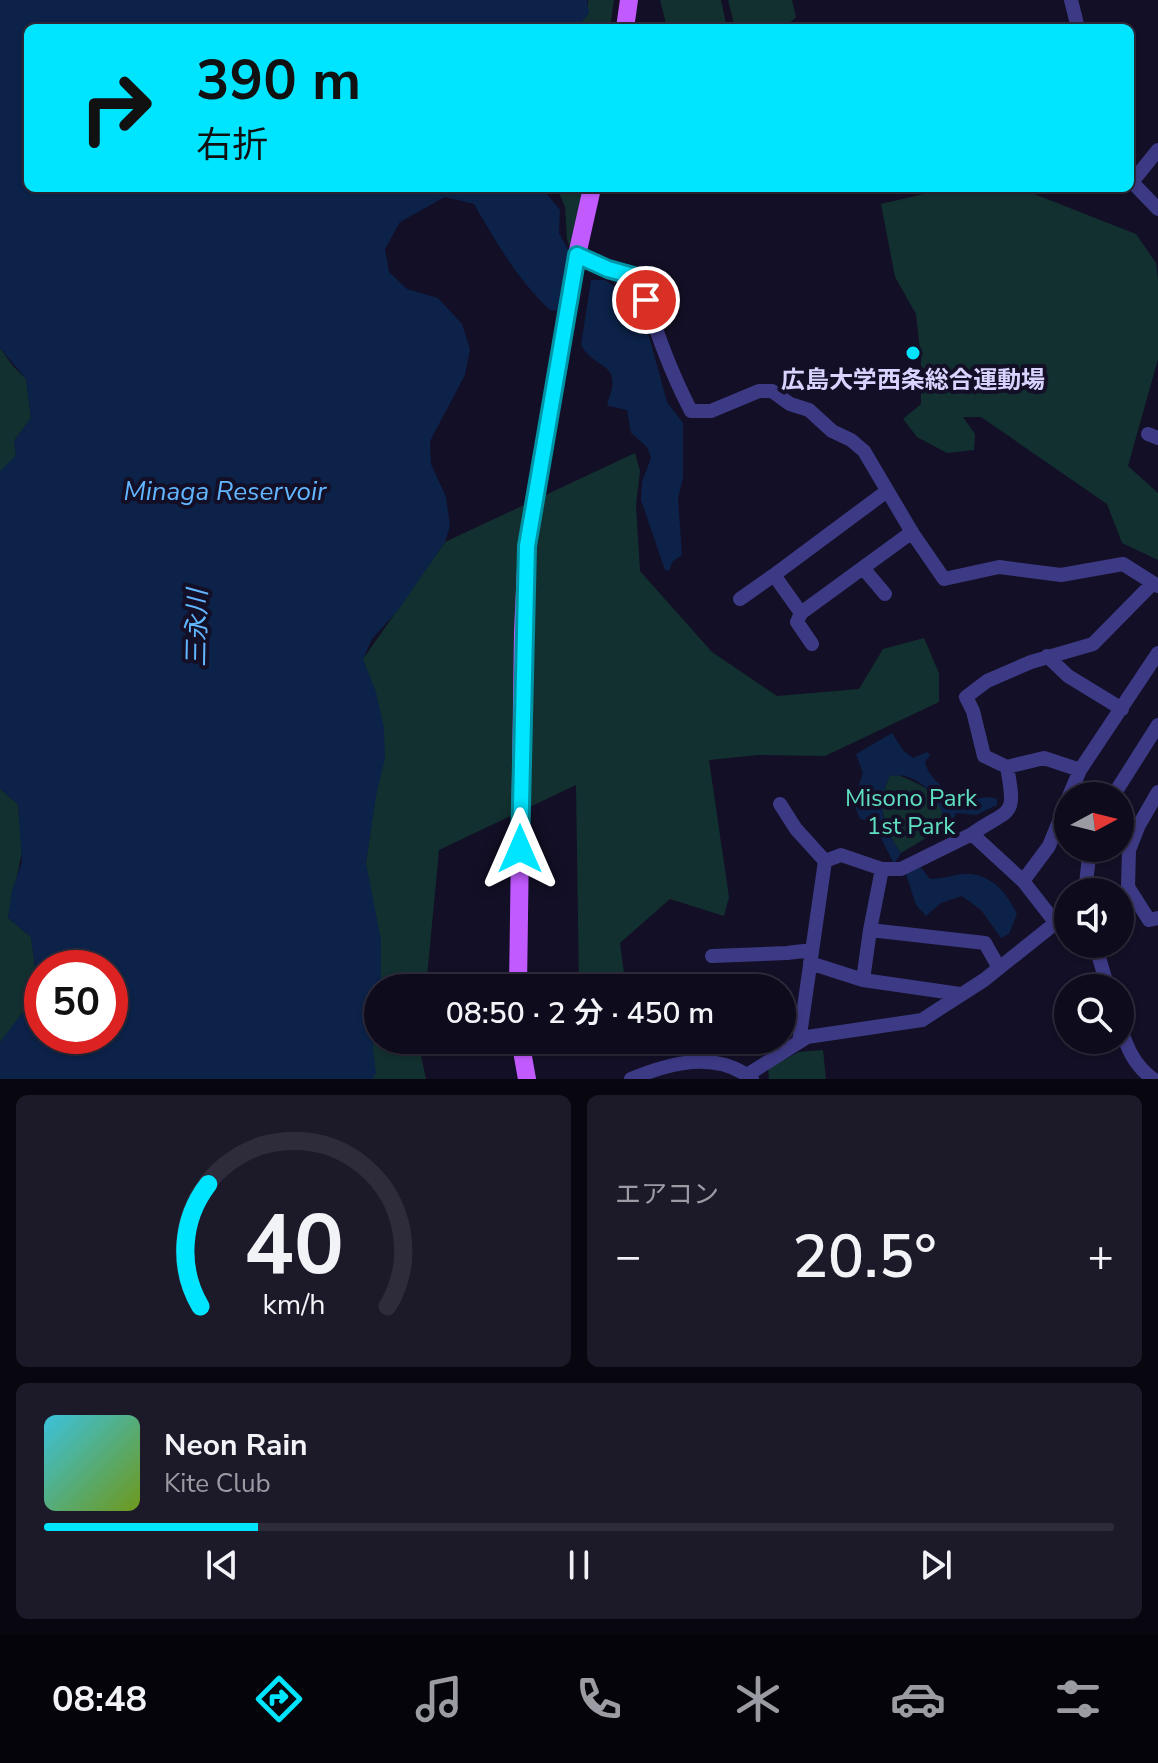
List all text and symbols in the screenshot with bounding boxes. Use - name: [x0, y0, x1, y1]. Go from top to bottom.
- text: 390 m: [196, 42, 361, 119]
- icon: right: [64, 56, 168, 160]
- text: 右折: [196, 121, 268, 170]
- pin: [612, 266, 680, 334]
- icon: arrive: [624, 278, 668, 322]
- marker: 広島大学西条総合運動場: [904, 344, 922, 362]
- place label: 広島大学西条総合運動場: [781, 364, 1045, 396]
- water label: Minaga Reservoir: [124, 474, 327, 509]
- water label: 三永川: [179, 586, 215, 667]
- park label: Misono Park 1st Park: [845, 782, 978, 842]
- north arrow: [1054, 782, 1134, 862]
- map controls: [1054, 782, 1134, 1054]
- position arrow: [478, 807, 562, 891]
- button: sound: [1054, 878, 1134, 958]
- speed limit sign: 50: [24, 950, 128, 1054]
- button: search: [1054, 974, 1134, 1054]
- text: 08:50 · 2 分 · 450 m: [446, 993, 714, 1034]
- text: エアコン: [615, 1177, 719, 1212]
- text: 40: [244, 1189, 343, 1302]
- text: 20.5°: [792, 1216, 937, 1298]
- text: −: [615, 1227, 641, 1287]
- text: +: [1088, 1227, 1114, 1287]
- text: km/h: [262, 1285, 325, 1324]
- text: Neon Rain: [164, 1425, 308, 1466]
- text: Kite Club: [164, 1466, 271, 1501]
- icon: previous: [200, 1543, 244, 1587]
- icon: pause: [557, 1543, 601, 1587]
- icon: next: [914, 1543, 958, 1587]
- icon: directions: [251, 1671, 307, 1727]
- icon: music: [411, 1671, 467, 1727]
- icon: phone: [571, 1671, 627, 1727]
- icon: climate: [730, 1671, 786, 1727]
- icon: car: [890, 1671, 946, 1727]
- icon: filters: [1050, 1671, 1106, 1727]
- text: 08:48: [52, 1675, 147, 1724]

